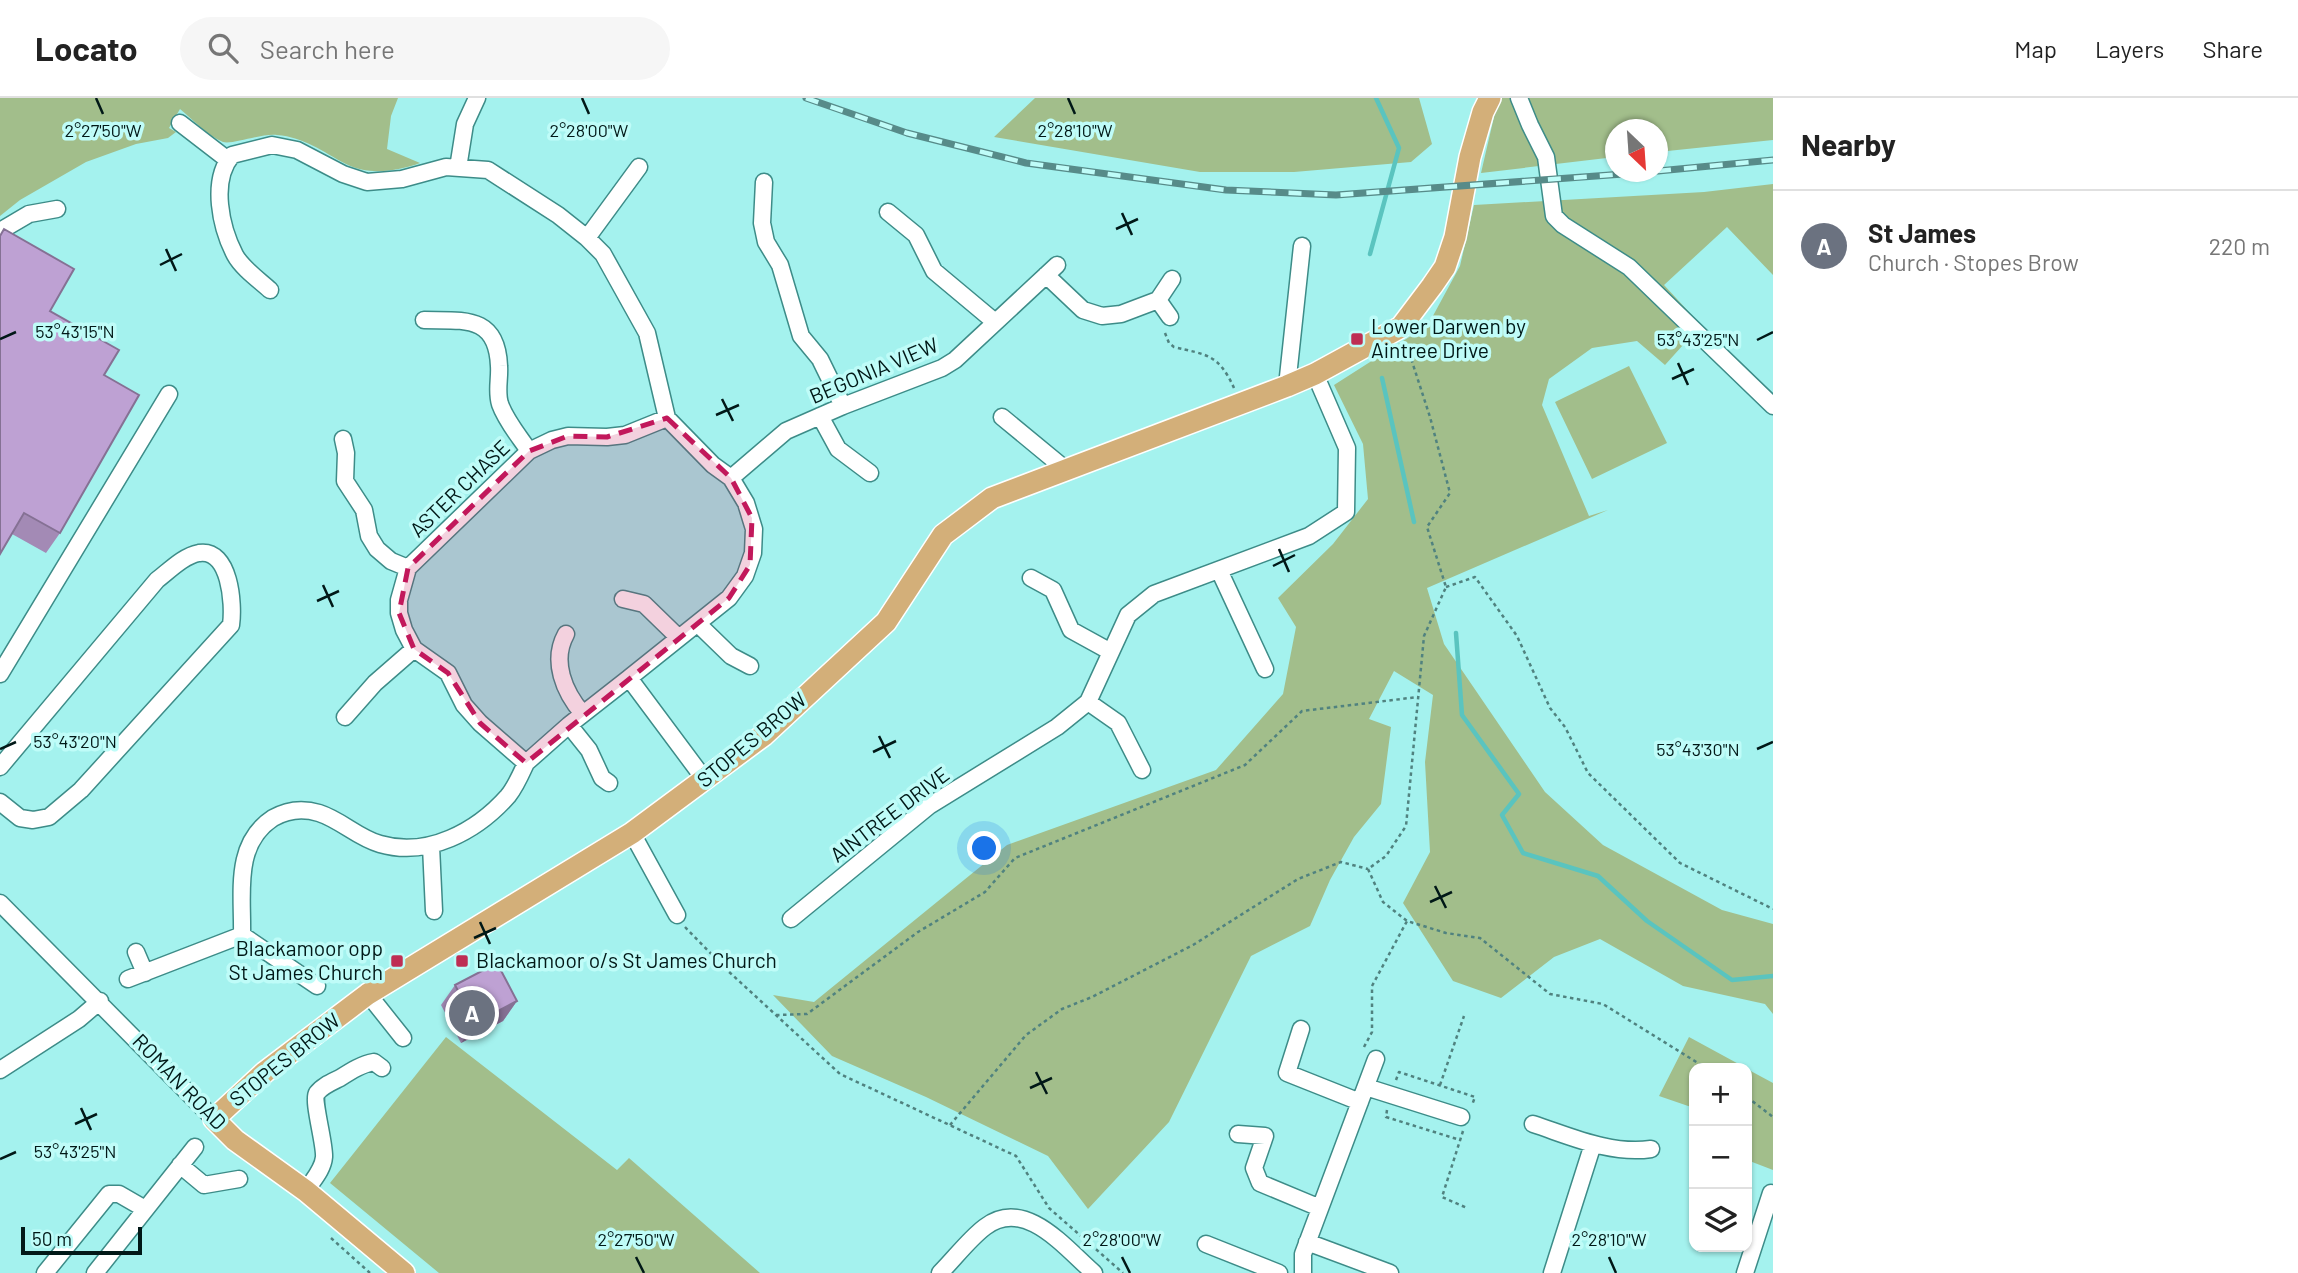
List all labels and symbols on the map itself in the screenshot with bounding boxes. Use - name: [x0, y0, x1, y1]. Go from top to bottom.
- text: 2°27'50"W: [64, 119, 142, 141]
- text: 2°28'00"W: [550, 119, 629, 141]
- text: 2°28'10"W: [1038, 119, 1113, 141]
- north arrow: [1605, 119, 1668, 182]
- place label: Lower Darwen by Aintree Drive: [1371, 313, 1526, 362]
- text: 53°43'15"N: [35, 320, 115, 342]
- text: 53°43'25"N: [1657, 328, 1739, 350]
- street label: BEGONIA VIEW: [805, 331, 942, 408]
- marker: Lower Darwen by Aintree Drive: [1349, 331, 1365, 347]
- street label: ASTER CHASE: [404, 434, 514, 542]
- street label: STOPES BROW: [691, 686, 811, 792]
- text: 53°43'20"N: [33, 730, 117, 752]
- text: 53°43'30"N: [1656, 738, 1740, 760]
- street label: AINTREE DRIVE: [825, 761, 954, 867]
- your location: [967, 831, 1001, 865]
- place label: Blackamoor opp St James Church: [228, 935, 383, 984]
- place label: Blackamoor o/s St James Church: [476, 947, 777, 972]
- marker: Blackamoor opp St James Church: [389, 953, 405, 969]
- marker: Blackamoor o/s St James Church: [454, 953, 470, 969]
- pin: A: [449, 987, 495, 1039]
- street label: STOPES BROW: [224, 1007, 344, 1111]
- street label: ROMAN ROAD: [128, 1028, 232, 1134]
- text: 53°43'25"N: [34, 1140, 116, 1162]
- scale bar: [21, 1224, 142, 1256]
- text: 2°27'50"W: [597, 1228, 675, 1250]
- text: 2°28'00"W: [1083, 1228, 1162, 1250]
- text: 2°28'10"W: [1572, 1228, 1647, 1250]

